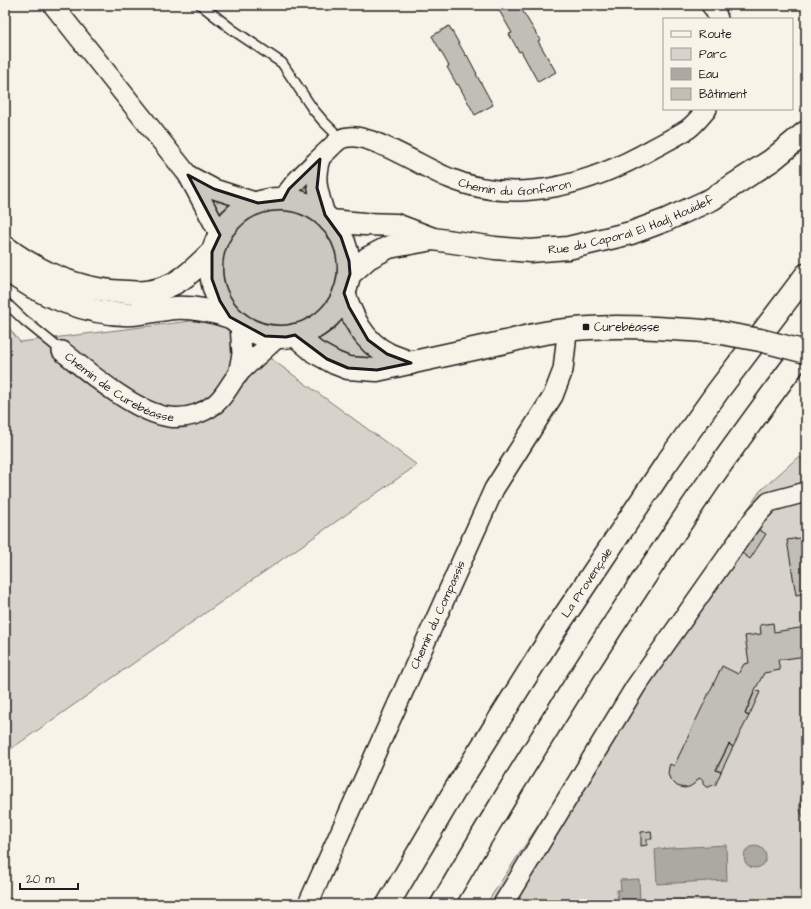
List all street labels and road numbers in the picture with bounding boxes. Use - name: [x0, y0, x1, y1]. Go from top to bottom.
- street label: Chemin du Gonfaron: [456, 174, 573, 199]
- street label: Rue du Caporal El Hadj Houidef: [548, 191, 716, 258]
- street label: Chemin de Curebéasse: [61, 348, 175, 426]
- street label: La Provençale: [557, 544, 617, 621]
- street label: Chemin du Compassis: [406, 558, 469, 672]

